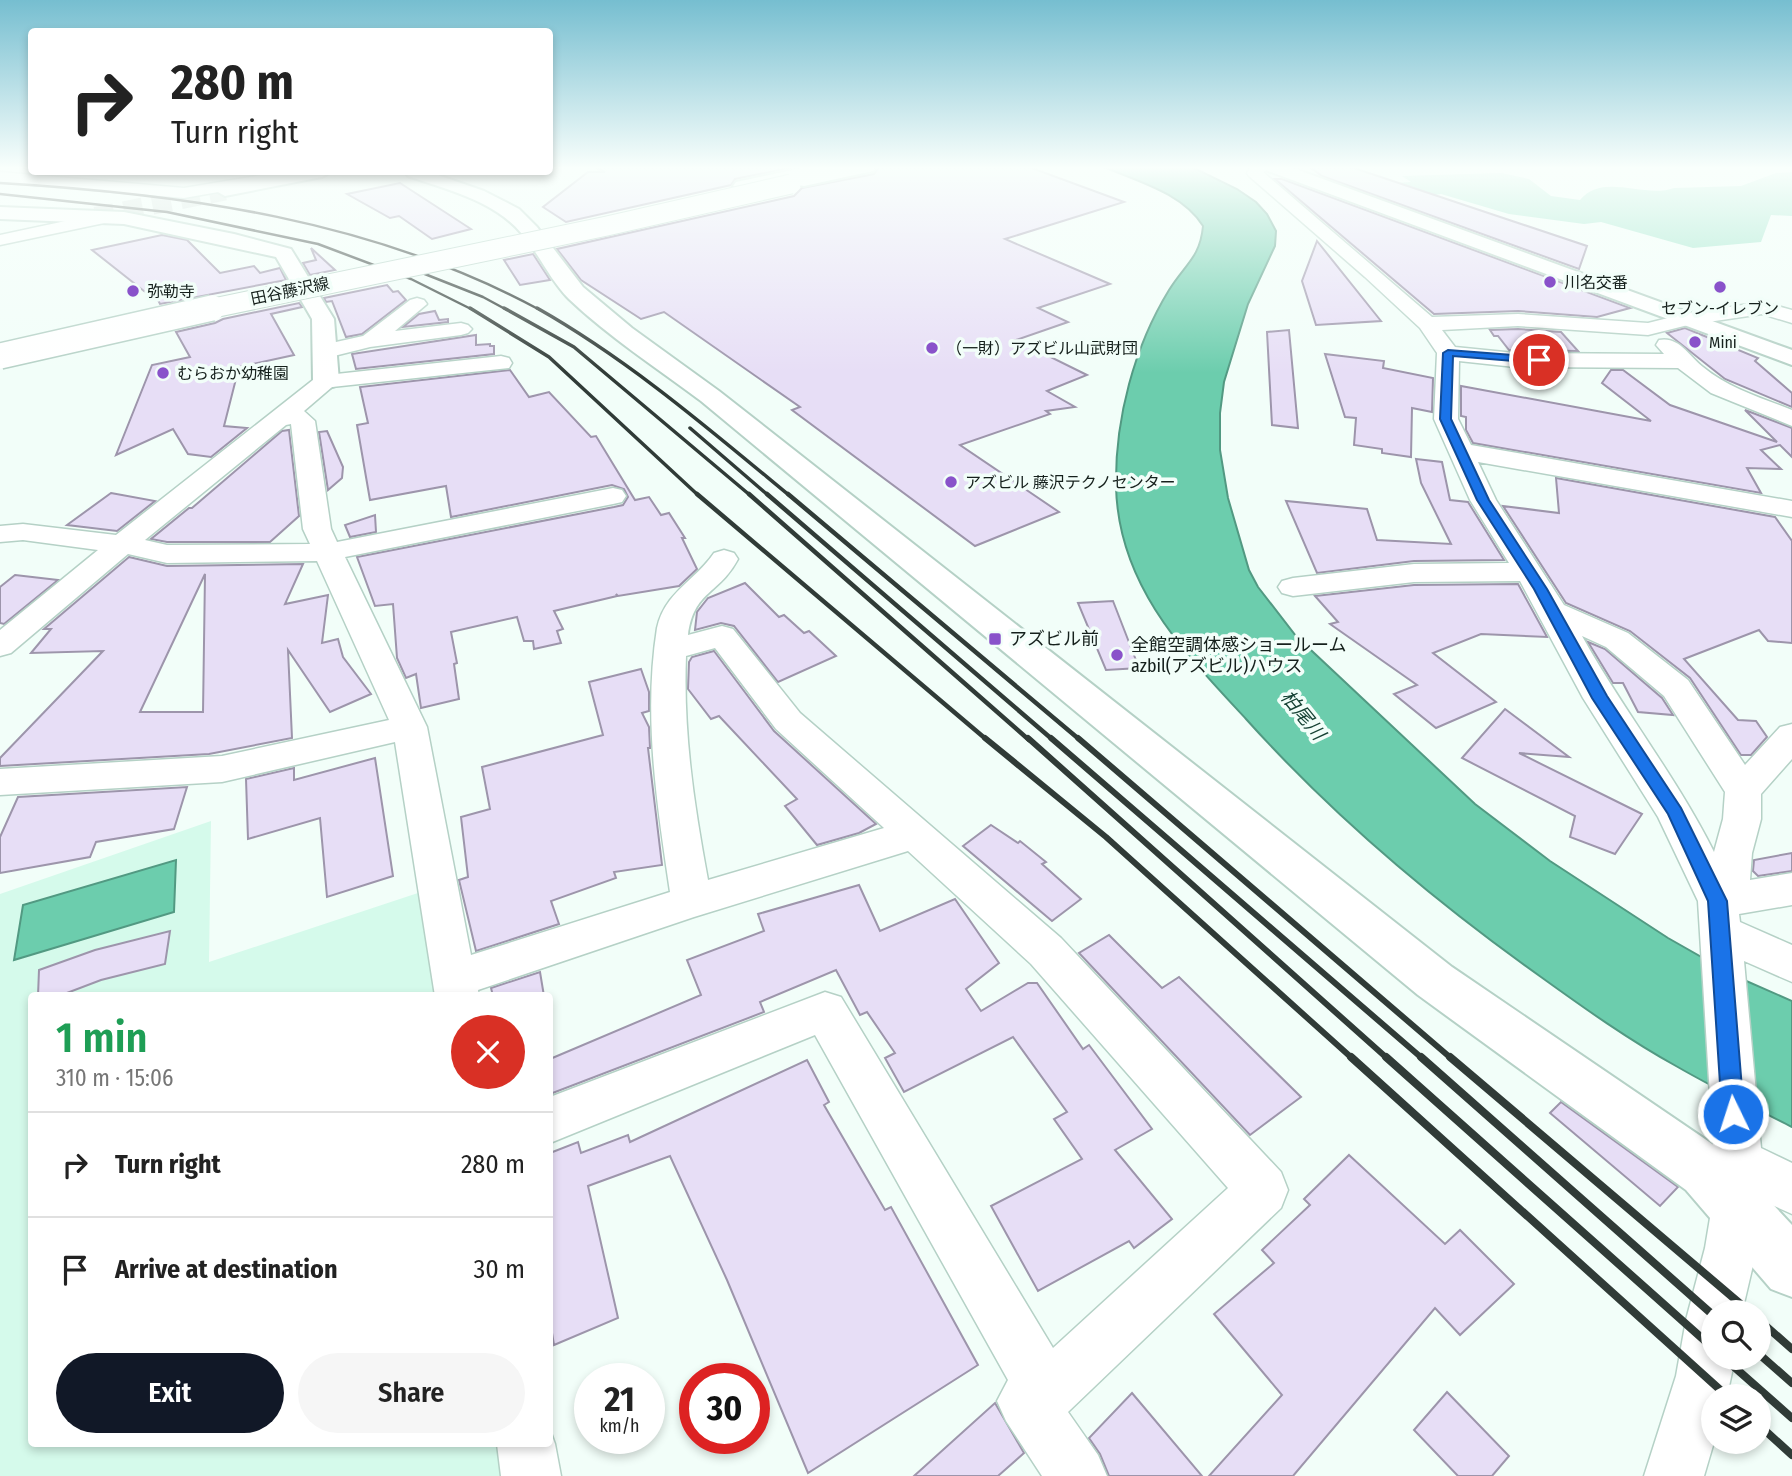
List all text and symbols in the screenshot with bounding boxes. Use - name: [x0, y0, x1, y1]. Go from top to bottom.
- text: 280 m: [171, 53, 294, 112]
- icon: right: [56, 56, 147, 147]
- text: Turn right: [171, 113, 298, 151]
- street label: 田谷藤沢線: [249, 273, 331, 309]
- place label: 川名交番: [1564, 273, 1628, 292]
- marker: 川名交番: [1542, 274, 1558, 290]
- marker: セブン-イレブン: [1712, 279, 1728, 295]
- place label: 弥勒寺: [147, 282, 195, 301]
- marker: 弥勒寺: [125, 283, 141, 299]
- place label: セブン-イレブン: [1661, 299, 1779, 318]
- pin: [1509, 330, 1569, 390]
- place label: Mini: [1709, 333, 1737, 352]
- marker: Mini: [1687, 334, 1703, 350]
- place label: （一財）アズビル山武財団: [946, 339, 1138, 358]
- marker: （一財）アズビル山武財団: [924, 340, 940, 356]
- icon: arrive: [1520, 341, 1558, 379]
- place label: むらおか幼稚園: [177, 364, 289, 383]
- marker: むらおか幼稚園: [155, 365, 171, 381]
- place label: アズビル 藤沢テクノセンター: [965, 473, 1176, 492]
- marker: アズビル 藤沢テクノセンター: [943, 474, 959, 490]
- place label: アズビル前: [1009, 628, 1099, 650]
- marker: アズビル前: [987, 631, 1003, 647]
- place label: 全館空調体感ショールーム azbil(アズビル)ハウス: [1131, 634, 1346, 677]
- marker: 全館空調体感ショールーム azbil(アズビル)ハウス: [1109, 647, 1125, 663]
- water label: 柏尾川: [1276, 686, 1331, 746]
- text: 1 min: [56, 1013, 147, 1063]
- button: close: [451, 1015, 525, 1089]
- text: 310 m · 15:06: [56, 1064, 173, 1092]
- position arrow: [1696, 1077, 1770, 1151]
- icon: right: [56, 1146, 94, 1184]
- text: Turn right: [115, 1149, 221, 1180]
- text: 280 m: [461, 1149, 525, 1180]
- icon: arrive: [56, 1251, 94, 1289]
- text: Arrive at destination: [115, 1254, 338, 1285]
- text: 30 m: [474, 1254, 525, 1285]
- map controls: [1701, 1300, 1771, 1454]
- button: search: [1701, 1300, 1771, 1370]
- button: Exit: [56, 1353, 284, 1433]
- button: Share: [298, 1353, 525, 1433]
- speed limit sign: 30: [679, 1363, 770, 1454]
- text: 21: [604, 1378, 635, 1420]
- button: layers: [1701, 1384, 1771, 1454]
- text: km/h: [599, 1415, 640, 1437]

